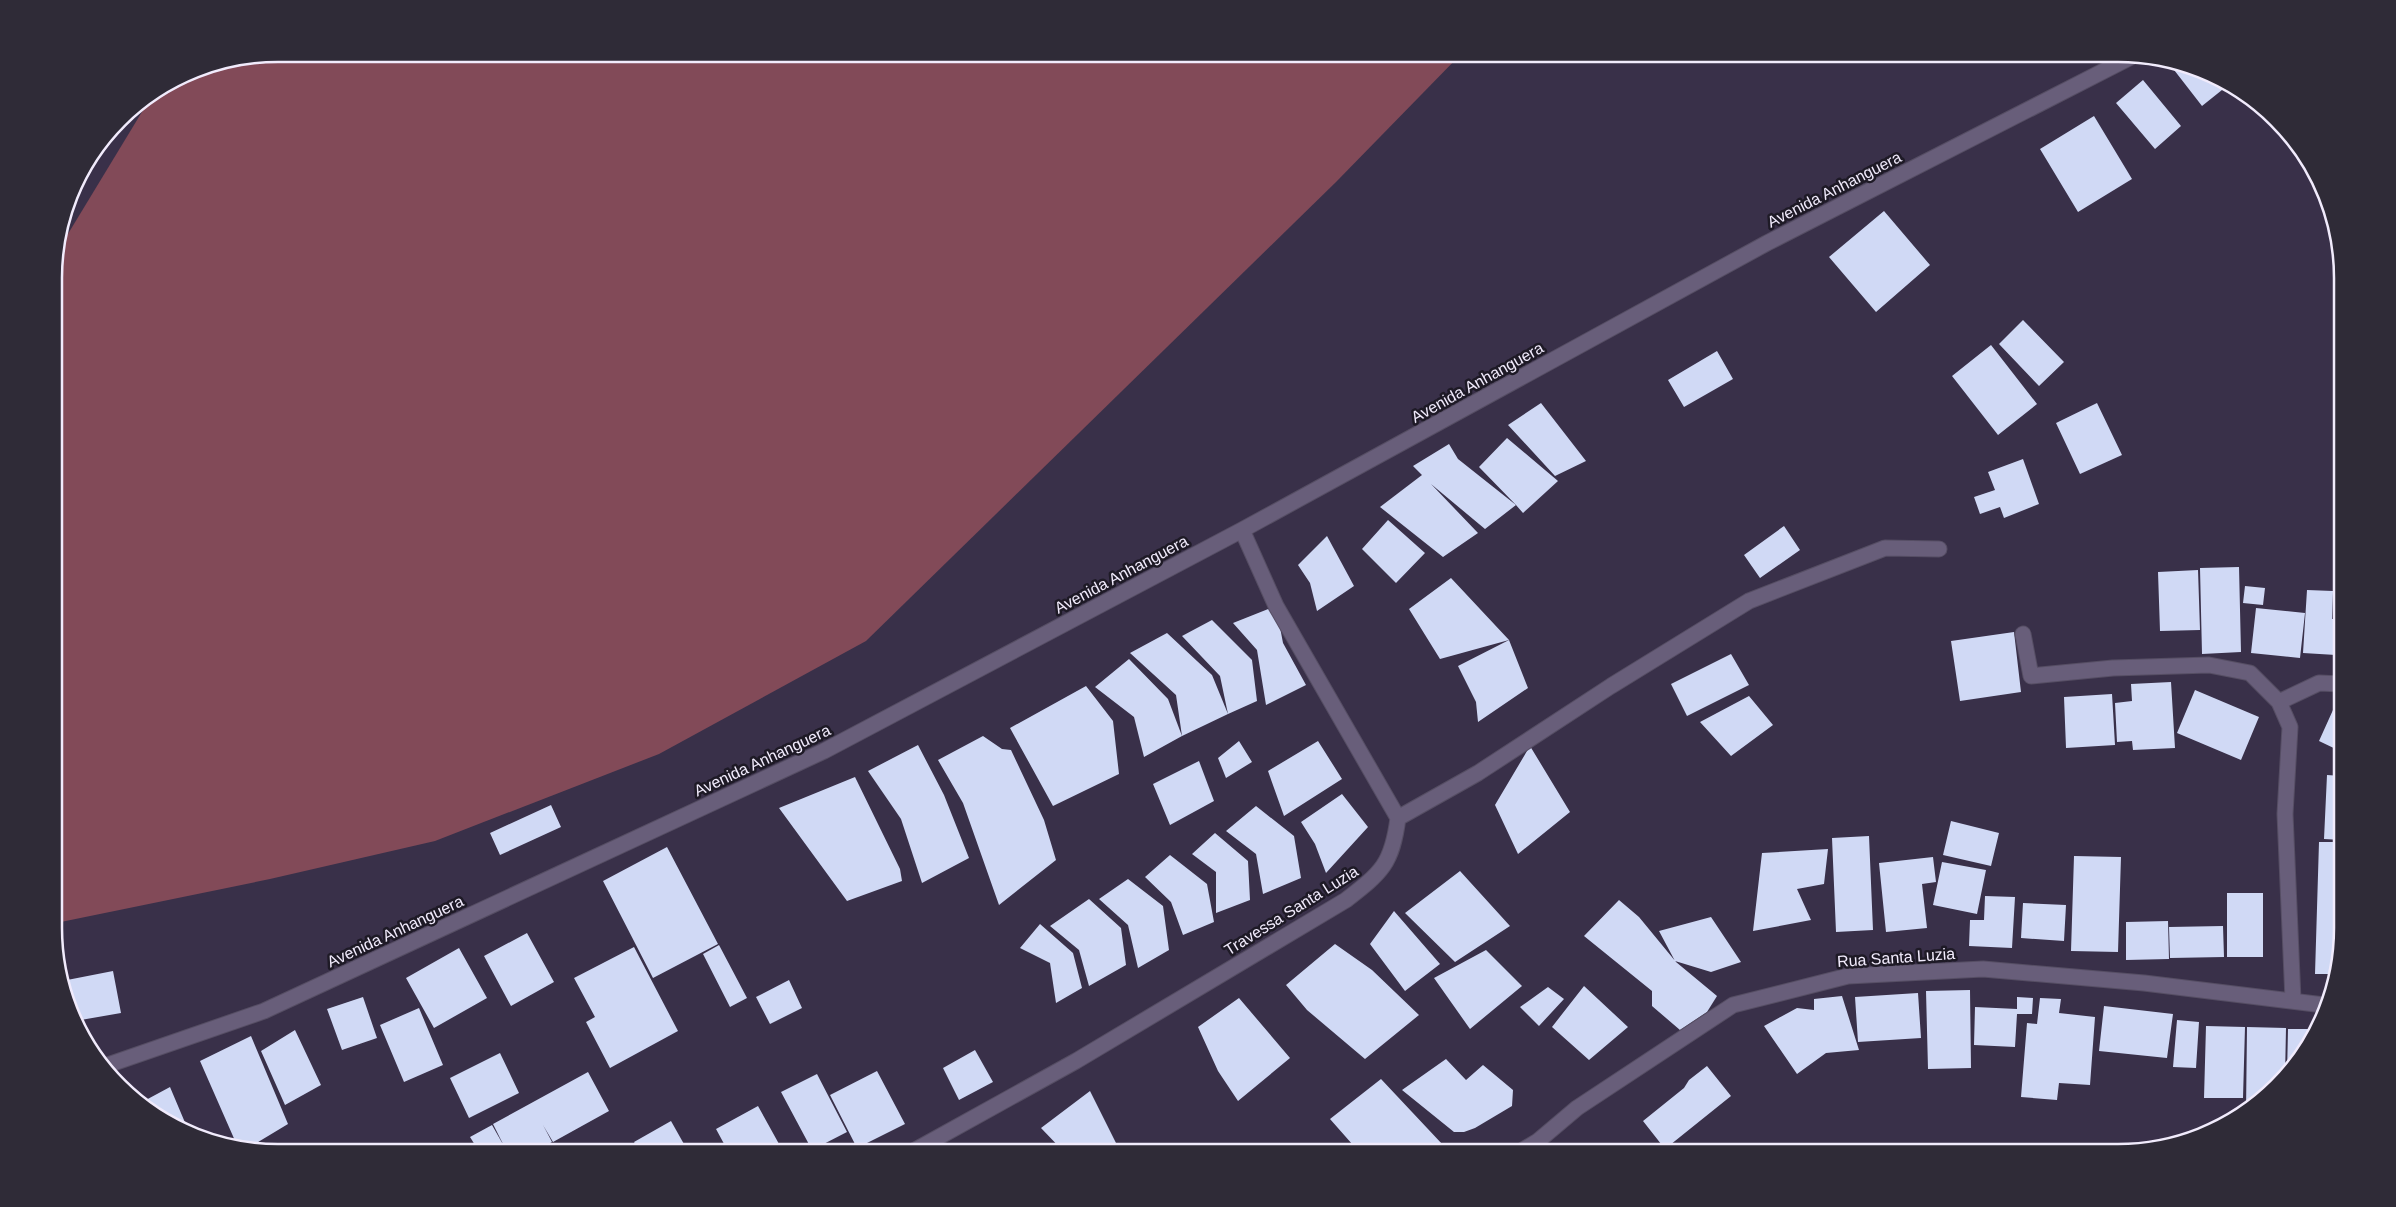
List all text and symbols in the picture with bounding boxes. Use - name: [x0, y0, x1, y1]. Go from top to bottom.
- street label: Avenida Anhanguera: [1764, 148, 1904, 231]
- street label: Avenida Anhanguera: [1408, 339, 1546, 426]
- street label: Avenida Anhanguera: [1052, 532, 1191, 617]
- street label: Avenida Anhanguera: [691, 721, 833, 799]
- street label: Travessa Santa Luzia: [1221, 862, 1361, 958]
- street label: Avenida Anhanguera: [324, 892, 466, 970]
- street label: Rua Santa Luzia: [1836, 945, 1956, 970]

